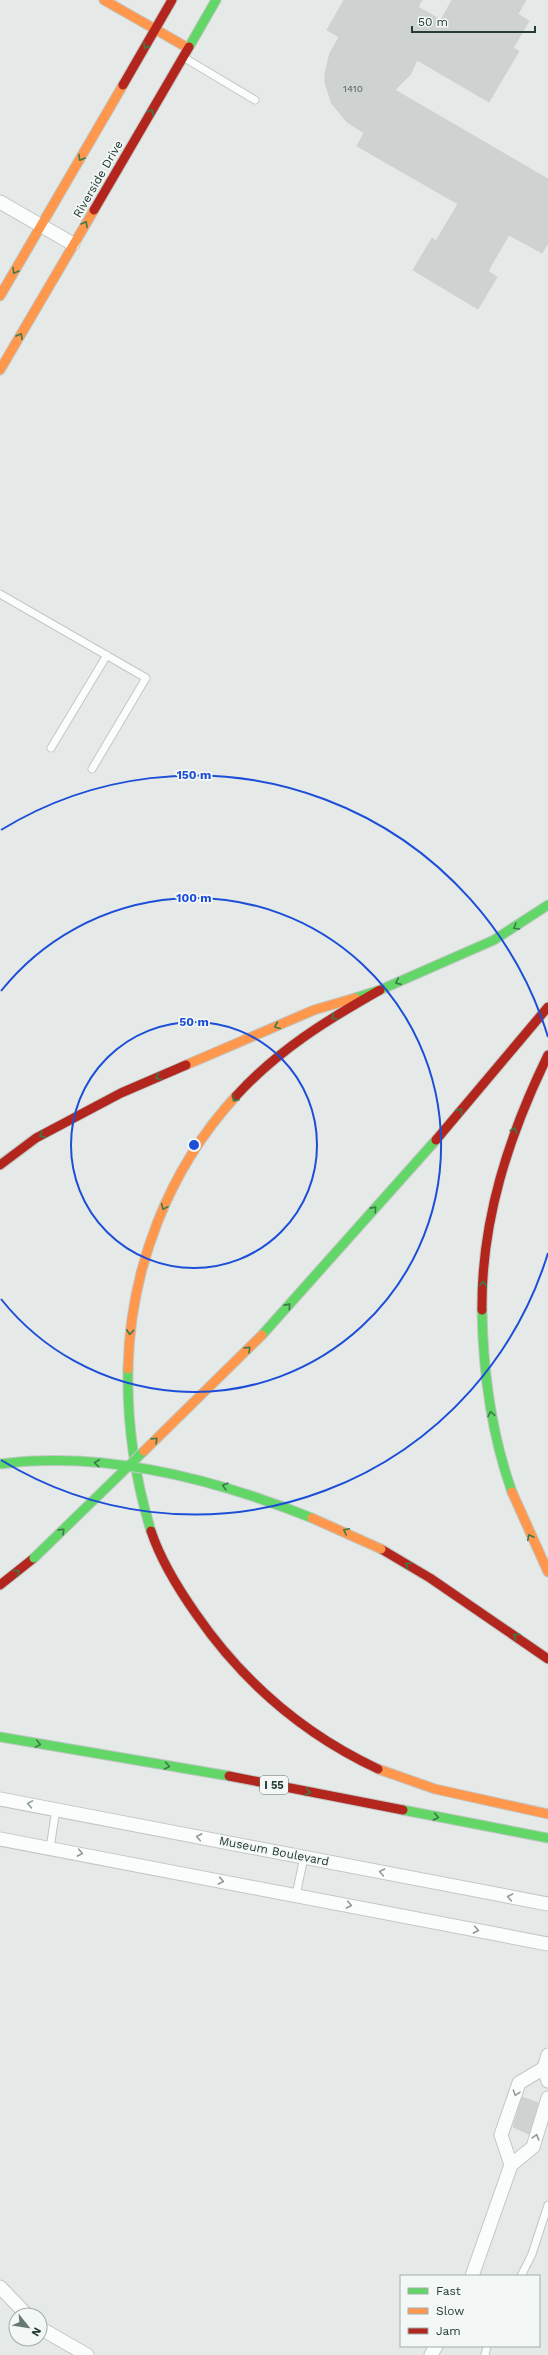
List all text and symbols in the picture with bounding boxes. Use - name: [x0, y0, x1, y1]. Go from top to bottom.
- scale bar: [412, 8, 535, 34]
- text: 50 m: [418, 15, 448, 29]
- one-way arrow: [143, 42, 150, 49]
- house number: 1410: [343, 83, 363, 94]
- one-way arrow: [146, 109, 154, 116]
- street label: Riverside Drive: [70, 138, 126, 220]
- one-way arrow: [78, 154, 85, 161]
- one-way arrow: [81, 221, 88, 228]
- one-way arrow: [13, 267, 20, 274]
- one-way arrow: [15, 333, 22, 340]
- text: 150 m: [177, 768, 211, 782]
- text: 100 m: [176, 891, 212, 905]
- one-way arrow: [513, 922, 520, 929]
- one-way arrow: [395, 977, 403, 985]
- one-way arrow: [331, 1012, 338, 1019]
- text: 50 m: [179, 1015, 209, 1029]
- one-way arrow: [274, 1021, 282, 1029]
- one-way arrow: [154, 1072, 162, 1080]
- one-way arrow: [232, 1094, 239, 1102]
- one-way arrow: [455, 1108, 462, 1115]
- one-way arrow: [509, 1127, 517, 1134]
- one-way arrow: [38, 1131, 46, 1138]
- centre of rings: [187, 1138, 201, 1152]
- one-way arrow: [161, 1203, 169, 1211]
- one-way arrow: [370, 1206, 377, 1213]
- one-way arrow: [479, 1281, 488, 1287]
- one-way arrow: [283, 1303, 290, 1311]
- one-way arrow: [126, 1329, 135, 1335]
- one-way arrow: [243, 1346, 251, 1354]
- one-way arrow: [488, 1410, 496, 1417]
- one-way arrow: [150, 1437, 158, 1445]
- one-way arrow: [94, 1459, 100, 1468]
- one-way arrow: [221, 1482, 228, 1491]
- one-way arrow: [57, 1528, 65, 1536]
- one-way arrow: [343, 1529, 350, 1536]
- one-way arrow: [528, 1534, 535, 1541]
- one-way arrow: [405, 1562, 412, 1569]
- one-way arrow: [13, 1569, 20, 1576]
- one-way arrow: [514, 1634, 521, 1641]
- one-way arrow: [35, 1739, 42, 1748]
- one-way arrow: [164, 1761, 170, 1770]
- road number: I 55: [260, 1776, 288, 1794]
- one-way arrow: [305, 1787, 311, 1796]
- one-way arrow: [27, 1801, 34, 1809]
- one-way arrow: [433, 1812, 439, 1820]
- one-way arrow: [196, 1833, 203, 1842]
- street label: Museum Boulevard: [218, 1833, 330, 1869]
- one-way arrow: [77, 1849, 83, 1857]
- one-way arrow: [379, 1868, 385, 1877]
- one-way arrow: [218, 1876, 224, 1884]
- one-way arrow: [507, 1893, 513, 1901]
- one-way arrow: [346, 1901, 352, 1909]
- one-way arrow: [473, 1925, 479, 1934]
- one-way arrow: [512, 2089, 521, 2096]
- one-way arrow: [531, 2134, 540, 2141]
- legend: [400, 2275, 540, 2347]
- text: Fast: [436, 2284, 461, 2298]
- text: Slow: [436, 2304, 464, 2318]
- north arrow: [8, 2307, 48, 2347]
- text: Jam: [436, 2324, 461, 2338]
- text: N: [29, 2325, 44, 2339]

